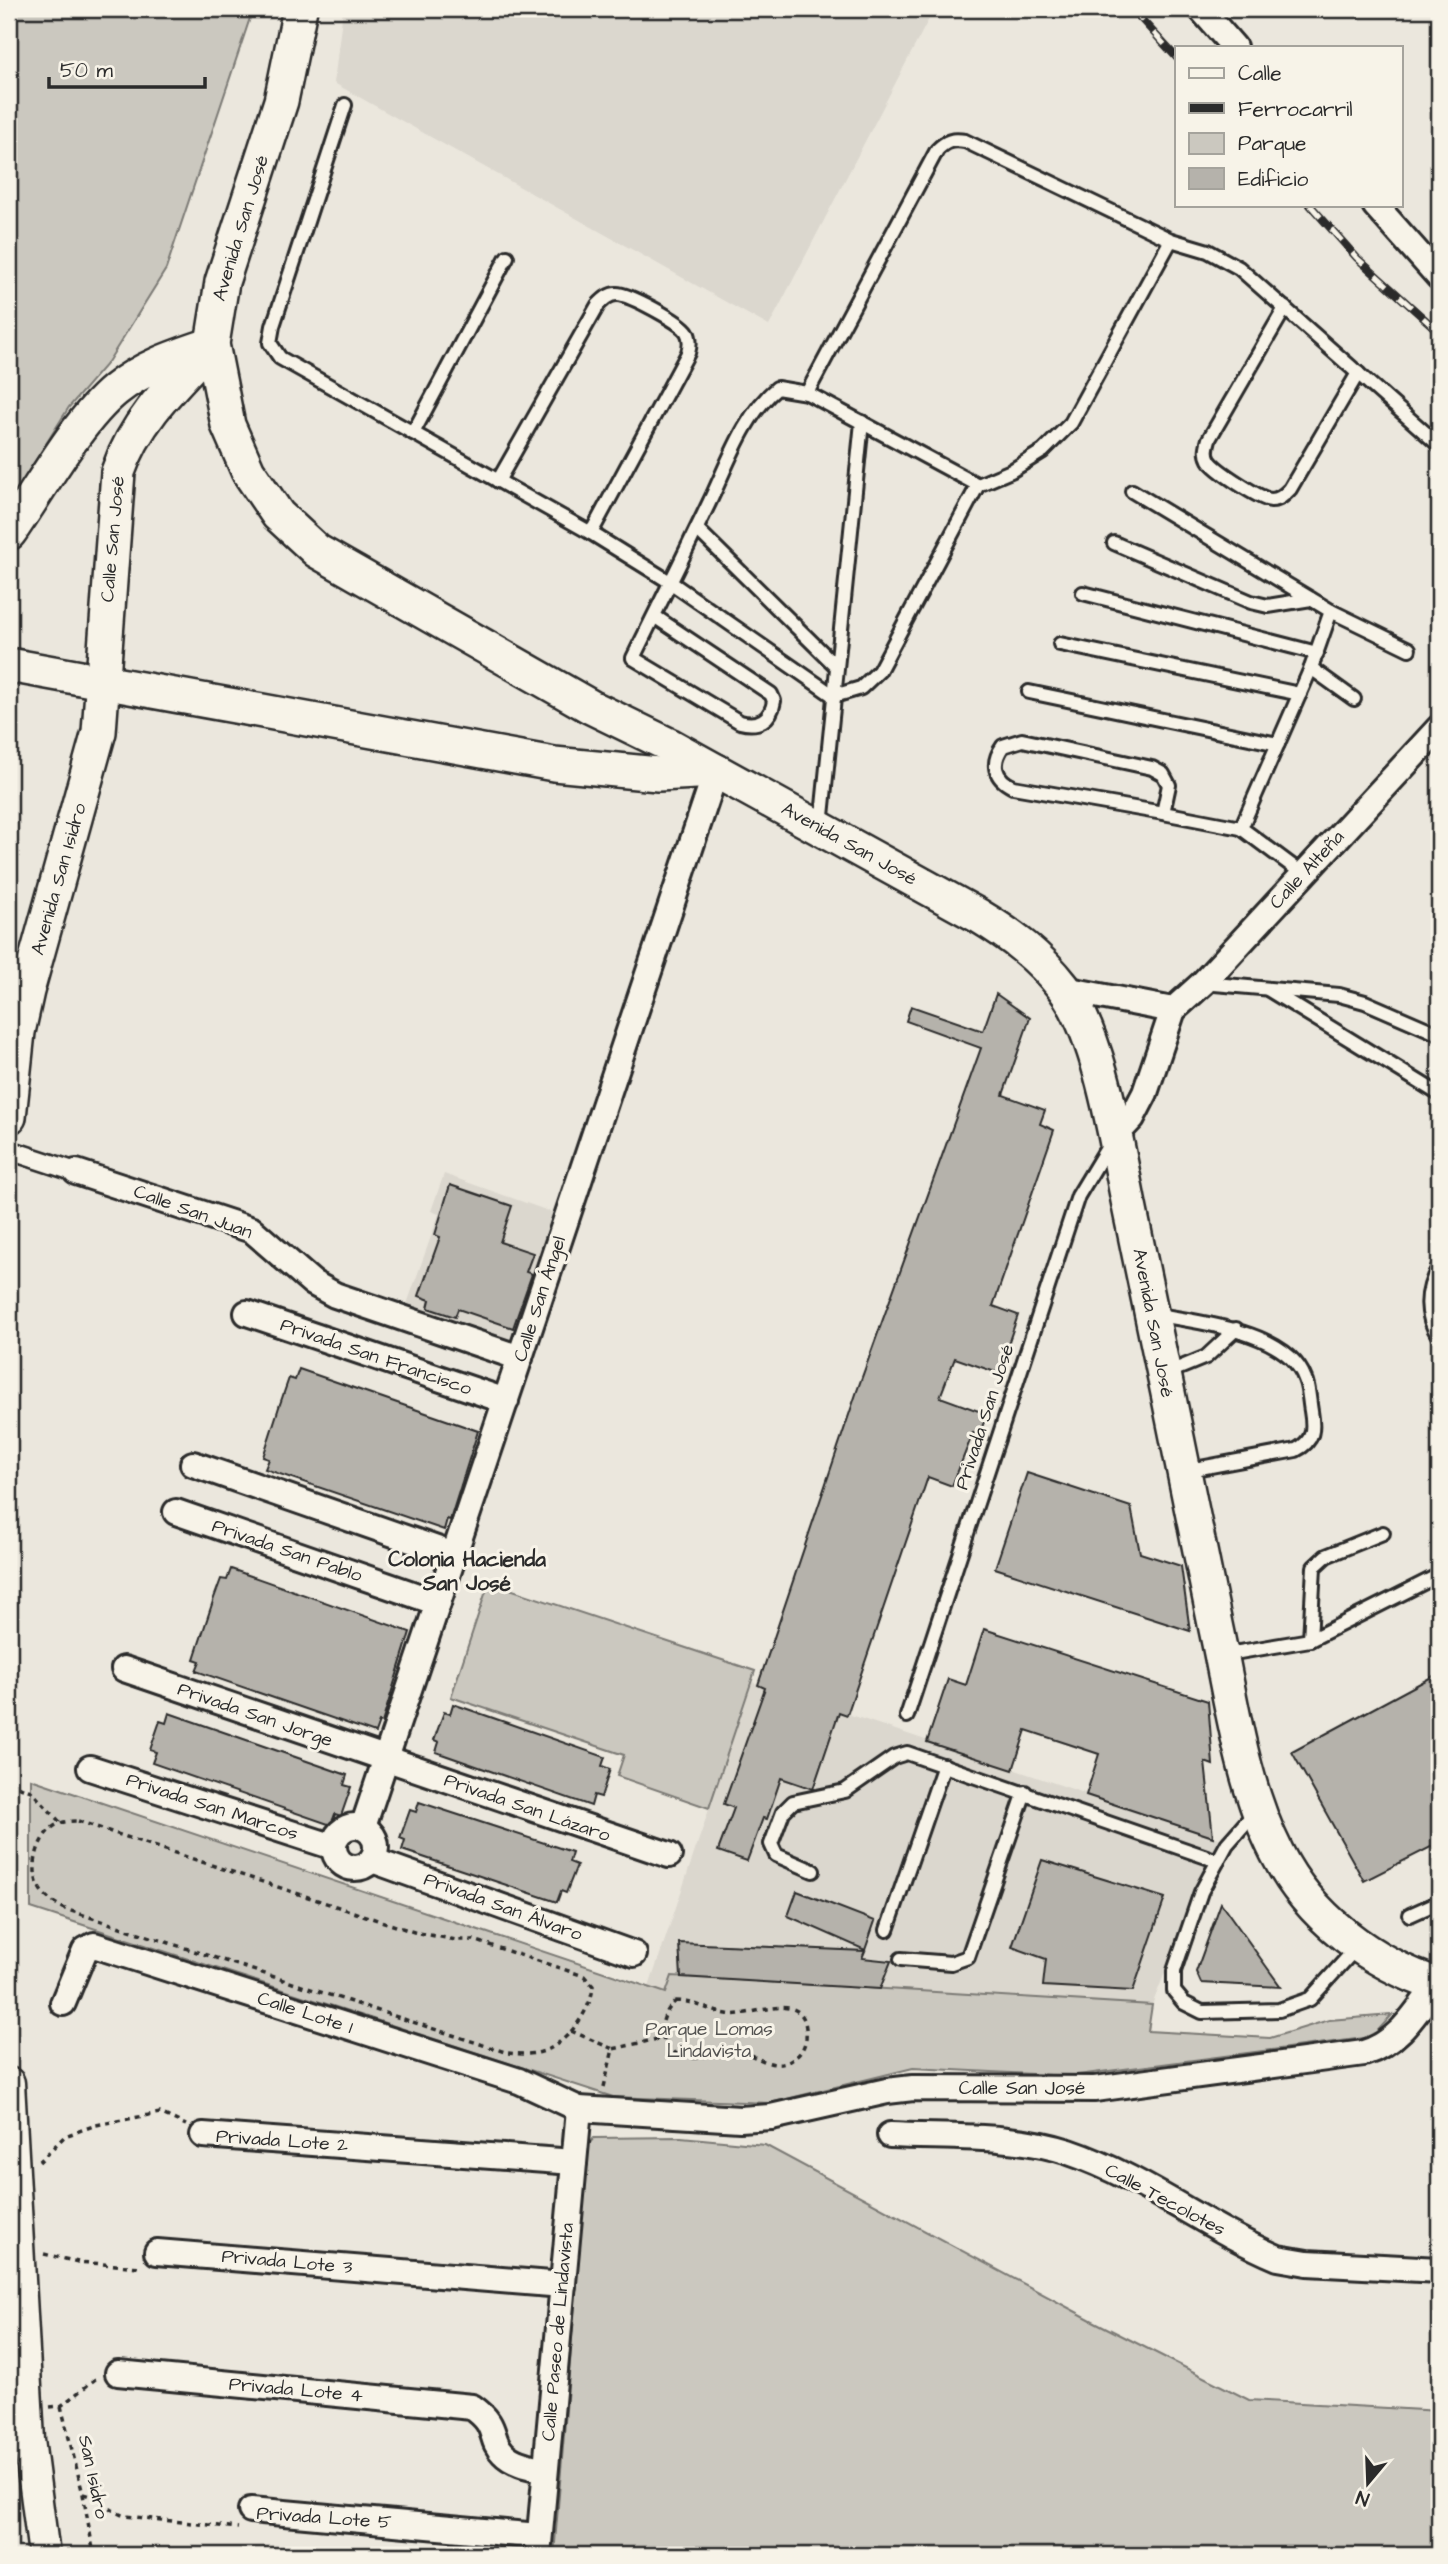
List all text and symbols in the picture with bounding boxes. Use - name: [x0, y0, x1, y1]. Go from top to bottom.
- scale bar: [49, 46, 205, 90]
- legend: [1175, 46, 1402, 206]
- text: 50 m: [60, 56, 114, 85]
- text: Calle: [1238, 59, 1282, 88]
- text: Ferrocarril: [1238, 95, 1353, 124]
- text: Parque: [1238, 129, 1306, 158]
- street label: Avenida San José: [206, 152, 276, 304]
- text: Edificio: [1238, 165, 1308, 194]
- street label: Calle San José: [94, 475, 132, 603]
- street label: Avenida San José: [776, 796, 922, 892]
- street label: Avenida San Isidro: [24, 800, 94, 958]
- street label: Calle Alteña: [1263, 824, 1351, 916]
- street label: Calle San Juan: [130, 1178, 256, 1246]
- street label: Calle San Ángel: [507, 1233, 574, 1366]
- street label: Avenida San José: [1125, 1246, 1181, 1400]
- street label: Privada San Francisco: [277, 1312, 476, 1403]
- street label: Privada San José: [949, 1341, 1021, 1493]
- street label: Privada San Pablo: [208, 1513, 366, 1589]
- district label: Colonia Hacienda San José: [388, 1545, 546, 1598]
- street label: Privada San Jorge: [174, 1676, 336, 1755]
- street label: Privada San Marcos: [123, 1766, 301, 1848]
- street label: Privada San Lázaro: [440, 1767, 614, 1849]
- street label: Privada San Álvaro: [420, 1866, 586, 1948]
- street label: Calle Lote 1: [254, 1985, 357, 2041]
- park label: Parque Lomas Lindavista: [645, 2016, 773, 2065]
- street label: Calle San José: [959, 2075, 1085, 2102]
- street label: Privada Lote 2: [215, 2123, 349, 2159]
- street label: Calle Tecolotes: [1100, 2157, 1230, 2243]
- street label: Calle Paseo de Lindavista: [535, 2221, 581, 2442]
- street label: Privada Lote 3: [221, 2243, 354, 2281]
- street label: Privada Lote 4: [228, 2371, 364, 2409]
- street label: San Isidro: [71, 2433, 115, 2522]
- north arrow: [1332, 2448, 1402, 2518]
- text: N: [1353, 2483, 1373, 2512]
- street label: Privada Lote 5: [256, 2500, 393, 2536]

